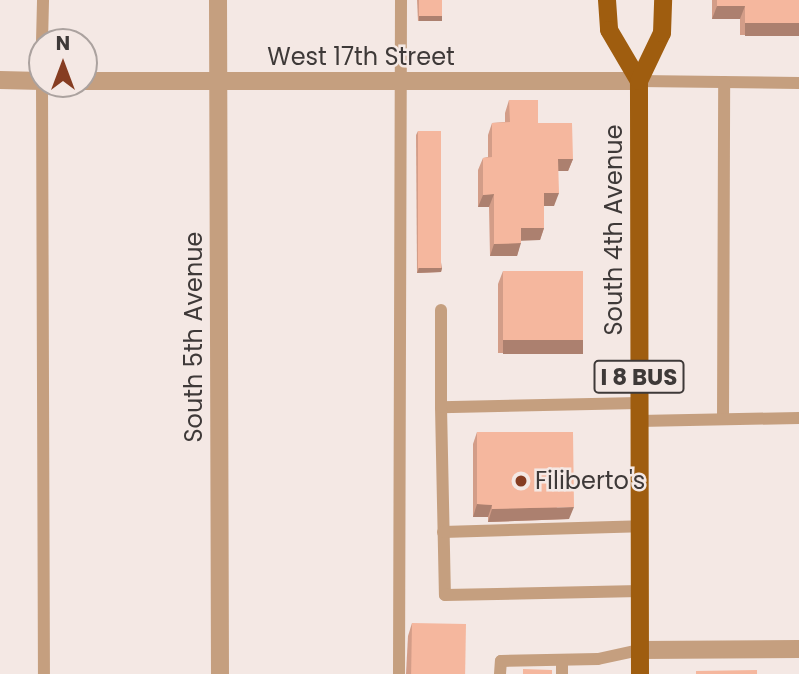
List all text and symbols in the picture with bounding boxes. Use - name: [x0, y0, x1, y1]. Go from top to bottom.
- north arrow: [28, 28, 98, 98]
- text: N: [56, 30, 70, 57]
- street label: West 17th Street: [267, 43, 455, 71]
- street label: South 4th Avenue: [600, 124, 628, 336]
- street label: South 5th Avenue: [180, 231, 208, 443]
- road number: I 8 BUS: [594, 358, 684, 396]
- place label: Filiberto's: [535, 467, 645, 495]
- marker: Filiberto's: [513, 473, 529, 489]

